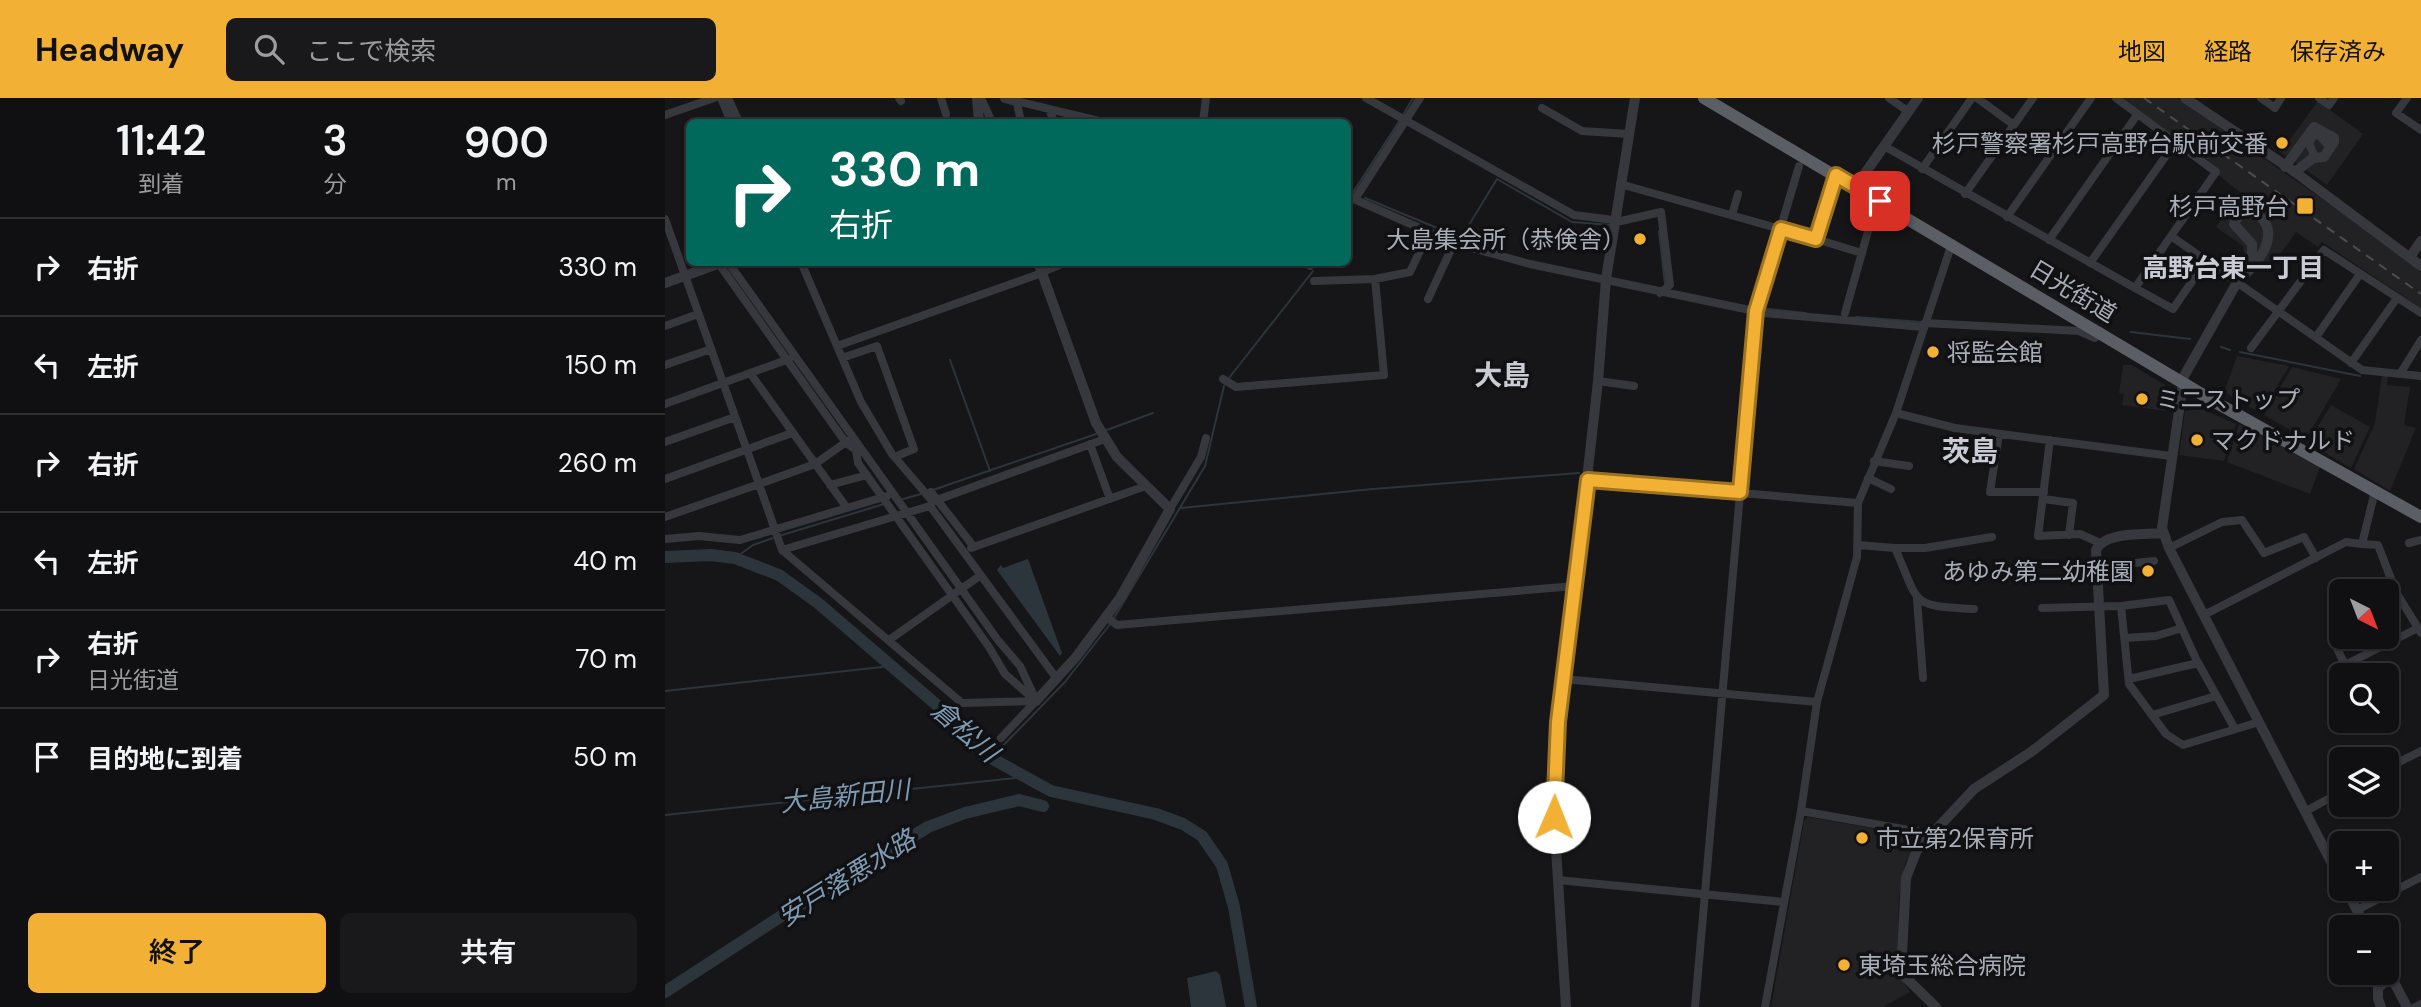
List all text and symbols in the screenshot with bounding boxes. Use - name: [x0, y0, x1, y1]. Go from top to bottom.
- search box: [226, 18, 716, 81]
- text: Headway: [35, 28, 184, 71]
- icon: search: [250, 30, 288, 68]
- text: ここで検索: [306, 34, 436, 68]
- text: 地図: [2118, 36, 2166, 67]
- text: 経路: [2204, 36, 2252, 67]
- text: 保存済み: [2290, 36, 2386, 67]
- text: 11:42: [116, 113, 206, 168]
- text: 3: [322, 113, 348, 168]
- text: 900: [464, 115, 549, 170]
- place label: 杉戸警察署杉戸高野台駅前交番: [1932, 128, 2268, 159]
- marker: 杉戸警察署杉戸高野台駅前交番: [2274, 135, 2290, 151]
- text: 330 m: [829, 137, 980, 201]
- icon: right: [714, 147, 805, 238]
- text: m: [496, 167, 517, 197]
- text: 到着: [138, 169, 184, 199]
- text: 分: [324, 169, 347, 199]
- pin: [1850, 171, 1910, 231]
- icon: arrive: [1861, 182, 1899, 220]
- place label: 杉戸高野台: [2169, 191, 2289, 222]
- marker: 杉戸高野台: [2295, 196, 2315, 216]
- text: 右折: [829, 204, 893, 246]
- place label: 大島集会所（恭倹舎）: [1386, 224, 1626, 255]
- marker: 大島集会所（恭倹舎）: [1632, 231, 1648, 247]
- icon: right: [28, 248, 66, 286]
- text: 330 m: [558, 250, 637, 284]
- district label: 高野台東一丁目: [2142, 251, 2324, 285]
- text: 右折: [87, 252, 139, 286]
- street label: 日光街道: [2024, 253, 2122, 329]
- place label: 将監会館: [1947, 337, 2043, 368]
- marker: 将監会館: [1925, 344, 1941, 360]
- icon: left: [28, 346, 66, 384]
- text: 150 m: [565, 348, 637, 382]
- text: 左折: [87, 350, 139, 384]
- district label: 大島: [1474, 357, 1530, 394]
- place label: ミニストップ: [2156, 384, 2300, 415]
- marker: ミニストップ: [2134, 391, 2150, 407]
- place label: マクドナルド: [2211, 425, 2355, 456]
- marker: マクドナルド: [2189, 432, 2205, 448]
- district label: 茨島: [1942, 433, 1998, 470]
- icon: right: [28, 444, 66, 482]
- text: 260 m: [558, 446, 637, 480]
- text: 右折: [87, 448, 139, 482]
- icon: left: [28, 542, 66, 580]
- text: 40 m: [573, 544, 637, 578]
- text: 左折: [87, 546, 139, 580]
- place label: あゆみ第二幼稚園: [1942, 556, 2134, 587]
- marker: あゆみ第二幼稚園: [2140, 563, 2156, 579]
- north arrow: [2329, 579, 2399, 649]
- map controls: [2329, 579, 2399, 985]
- text: 右折: [87, 627, 139, 661]
- icon: right: [28, 640, 66, 678]
- text: 70 m: [576, 642, 637, 676]
- button: search: [2329, 663, 2399, 733]
- text: 日光街道: [87, 665, 179, 695]
- water label: 倉松川: [924, 693, 1008, 771]
- icon: arrive: [28, 738, 66, 776]
- text: 50 m: [573, 740, 637, 774]
- text: 目的地に到着: [87, 742, 243, 776]
- button: layers: [2329, 747, 2399, 817]
- water label: 大島新田川: [779, 772, 914, 820]
- position arrow: [1517, 780, 1591, 854]
- water label: 安戸落悪水路: [772, 821, 924, 934]
- place label: 市立第2保育所: [1876, 823, 2034, 854]
- marker: 市立第2保育所: [1854, 830, 1870, 846]
- button: +: [2329, 831, 2399, 901]
- button: 終了: [28, 913, 326, 993]
- button: 共有: [340, 913, 637, 993]
- button: −: [2329, 915, 2399, 985]
- place label: 東埼玉総合病院: [1858, 950, 2026, 981]
- marker: 東埼玉総合病院: [1836, 957, 1852, 973]

